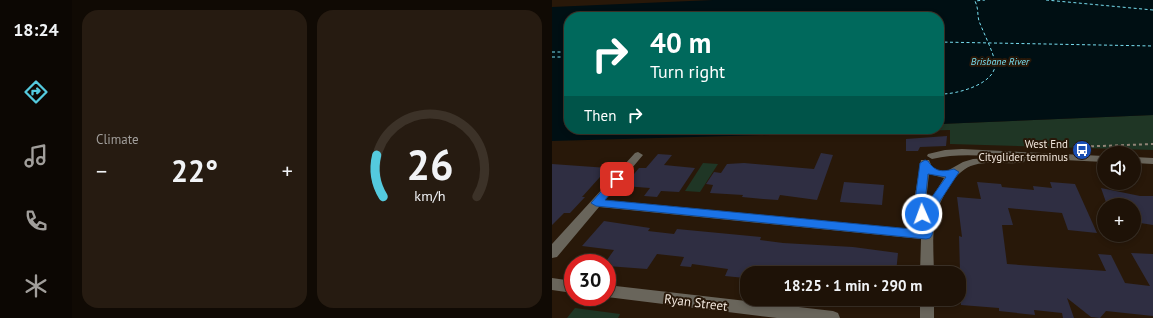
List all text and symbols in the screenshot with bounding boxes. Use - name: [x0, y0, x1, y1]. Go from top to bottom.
- text: 18:24: [13, 18, 59, 41]
- text: 40 m: [650, 24, 711, 61]
- icon: right: [584, 28, 636, 80]
- water label: Brisbane River: [971, 55, 1030, 68]
- text: Turn right: [650, 60, 725, 83]
- icon: directions: [22, 78, 50, 106]
- icon: right: [624, 104, 646, 126]
- text: Then: [584, 106, 616, 125]
- text: Climate: [96, 131, 139, 148]
- place label: West End Cityglider terminus: [978, 137, 1068, 164]
- text: 26: [406, 138, 453, 191]
- bus stop icon: West End Cityglider terminus: [1071, 139, 1093, 161]
- icon: music: [22, 142, 50, 170]
- map controls: [1097, 146, 1141, 242]
- button: sound: [1097, 146, 1141, 190]
- text: 22°: [171, 151, 218, 190]
- text: −: [96, 157, 107, 185]
- text: +: [282, 157, 293, 185]
- pin: [600, 162, 634, 196]
- icon: arrive: [606, 168, 628, 190]
- text: km/h: [414, 186, 445, 205]
- position arrow: [901, 193, 943, 235]
- button: +: [1097, 198, 1141, 242]
- icon: phone: [22, 207, 50, 235]
- speed limit sign: 30: [564, 254, 616, 306]
- icon: climate: [22, 272, 50, 300]
- text: 18:25 · 1 min · 290 m: [784, 276, 922, 295]
- street label: Ryan Street: [663, 290, 729, 315]

